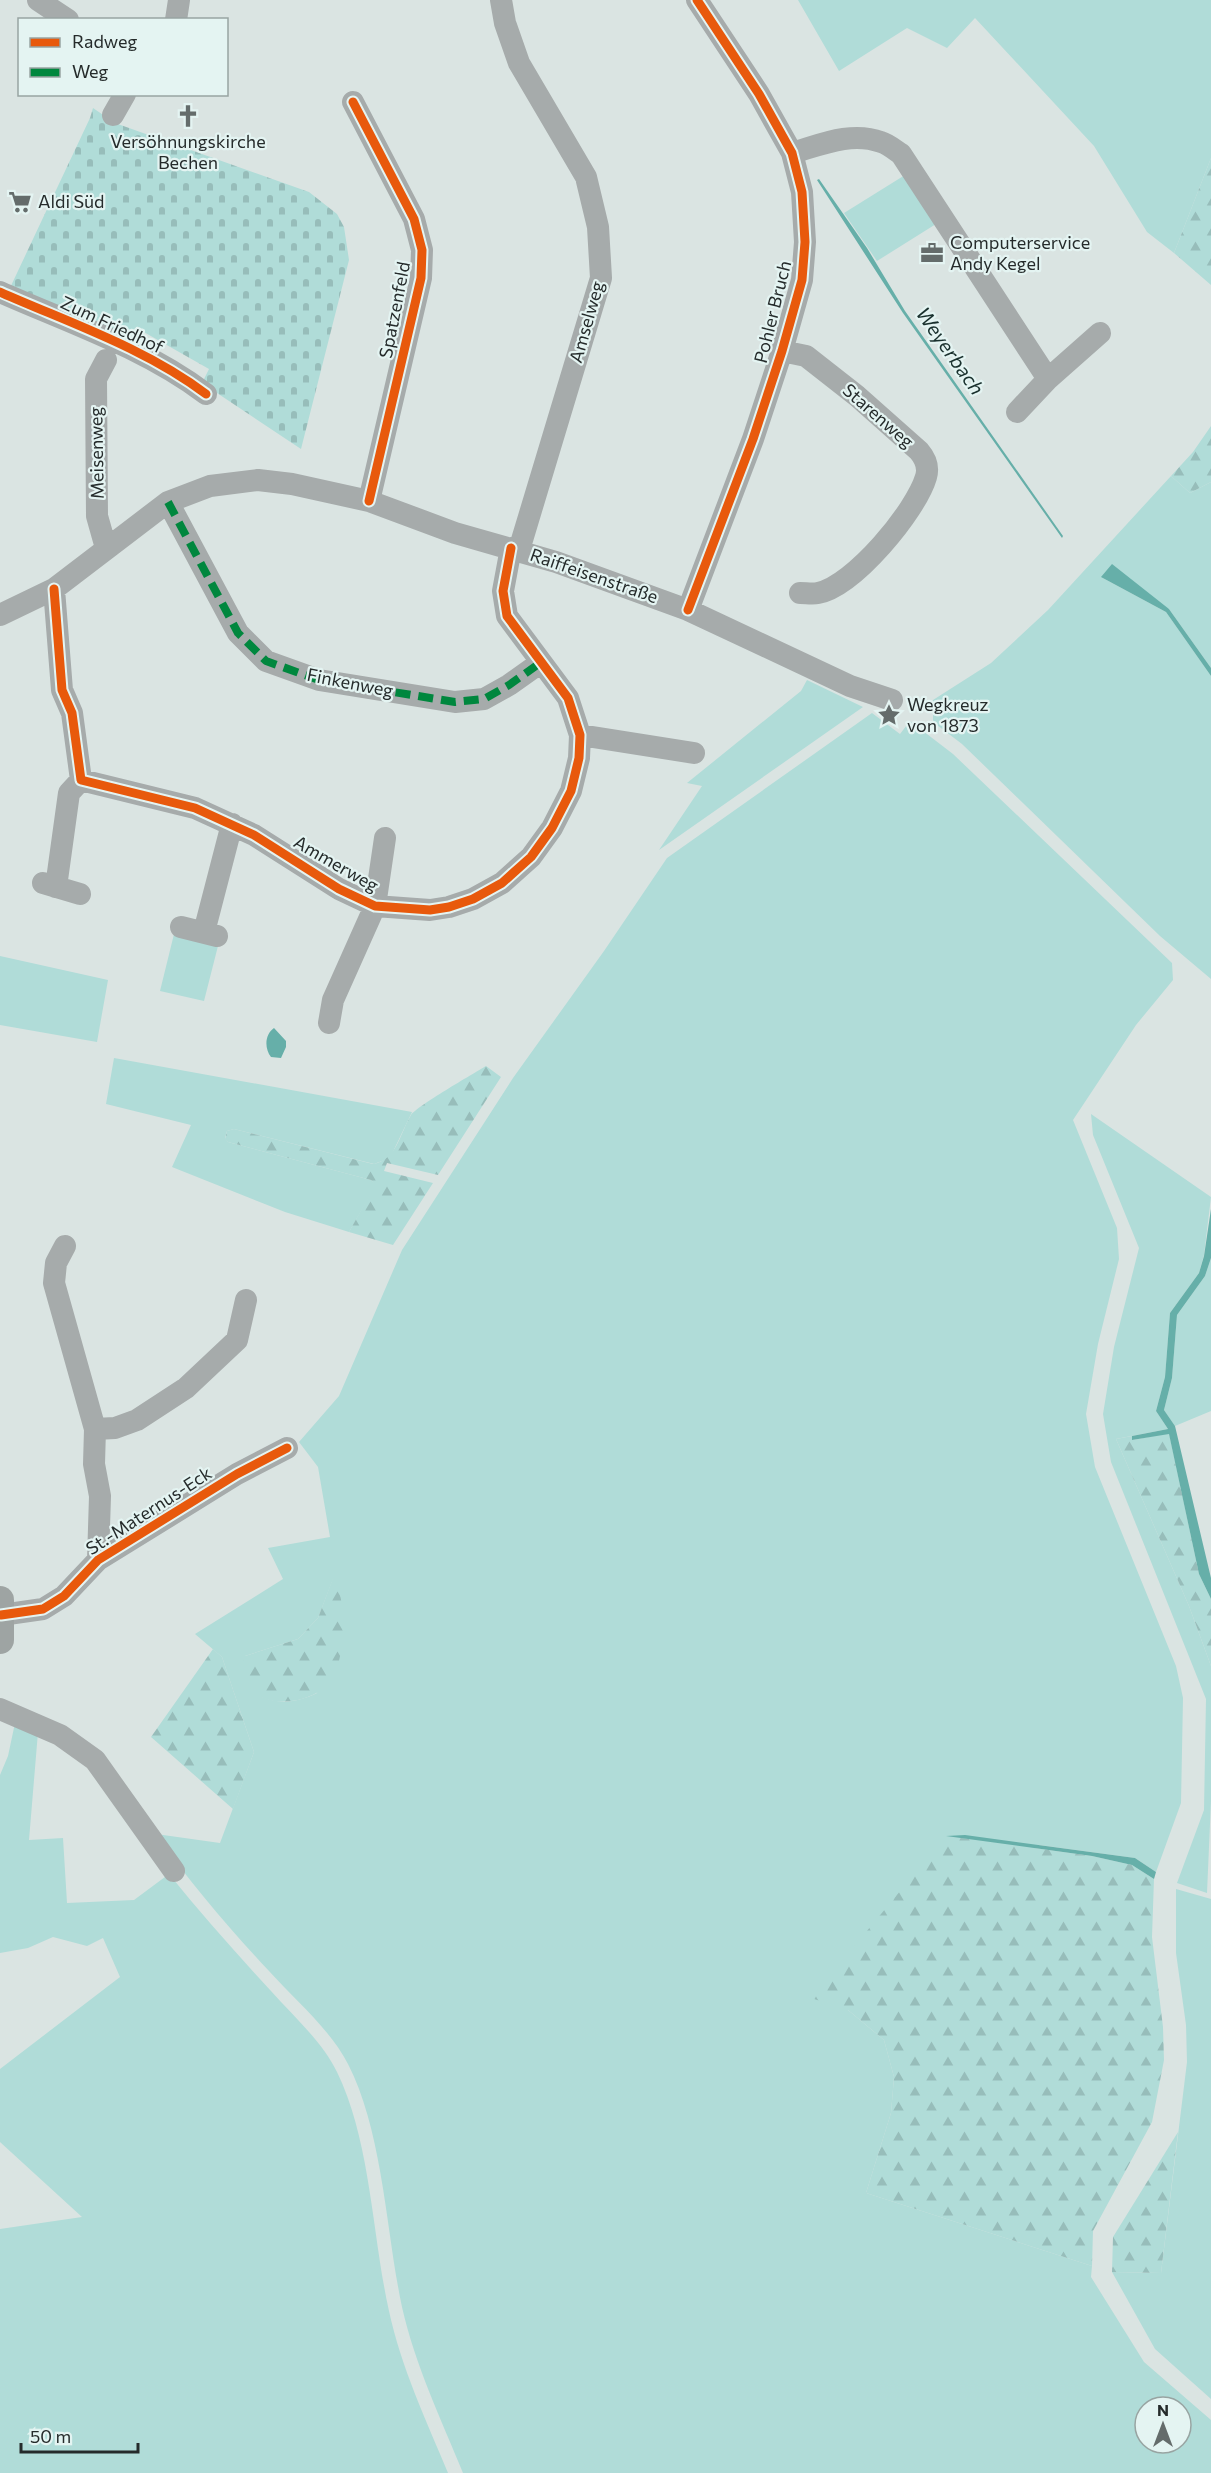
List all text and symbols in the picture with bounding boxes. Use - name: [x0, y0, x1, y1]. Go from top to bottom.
- legend: [18, 18, 228, 96]
- text: Radweg: [72, 30, 137, 52]
- text: Weg: [72, 60, 109, 82]
- church icon: Versöhnungskirche Bechen: [175, 103, 201, 129]
- place label: Versöhnungskirche Bechen: [110, 130, 266, 173]
- supermarket icon: Aldi Süd: [7, 189, 33, 215]
- place label: Aldi Süd: [38, 190, 104, 212]
- place label: Computerservice Andy Kegel: [950, 231, 1090, 274]
- office icon: Computerservice Andy Kegel: [919, 240, 945, 266]
- street label: Pohler Bruch: [749, 258, 795, 365]
- street label: Spatzenfeld: [374, 260, 414, 360]
- street label: Amselweg: [564, 278, 608, 365]
- street label: Zum Friedhof: [57, 291, 168, 358]
- water label: Weyerbach: [912, 302, 990, 399]
- street label: Starenweg: [839, 378, 919, 452]
- street label: Meisenweg: [84, 406, 108, 499]
- street label: Raiffeisenstraße: [527, 543, 661, 607]
- street label: Finkenweg: [305, 663, 395, 701]
- place label: Wegkreuz von 1873: [907, 693, 989, 736]
- place icon: Wegkreuz von 1873: [876, 702, 902, 728]
- street label: Ammerweg: [290, 830, 383, 896]
- street label: St.-Maternus-Eck: [81, 1461, 216, 1559]
- north arrow: [1133, 2395, 1193, 2455]
- text: N: [1157, 2400, 1169, 2419]
- scale bar: [21, 2416, 138, 2454]
- text: 50 m: [30, 2425, 71, 2447]

